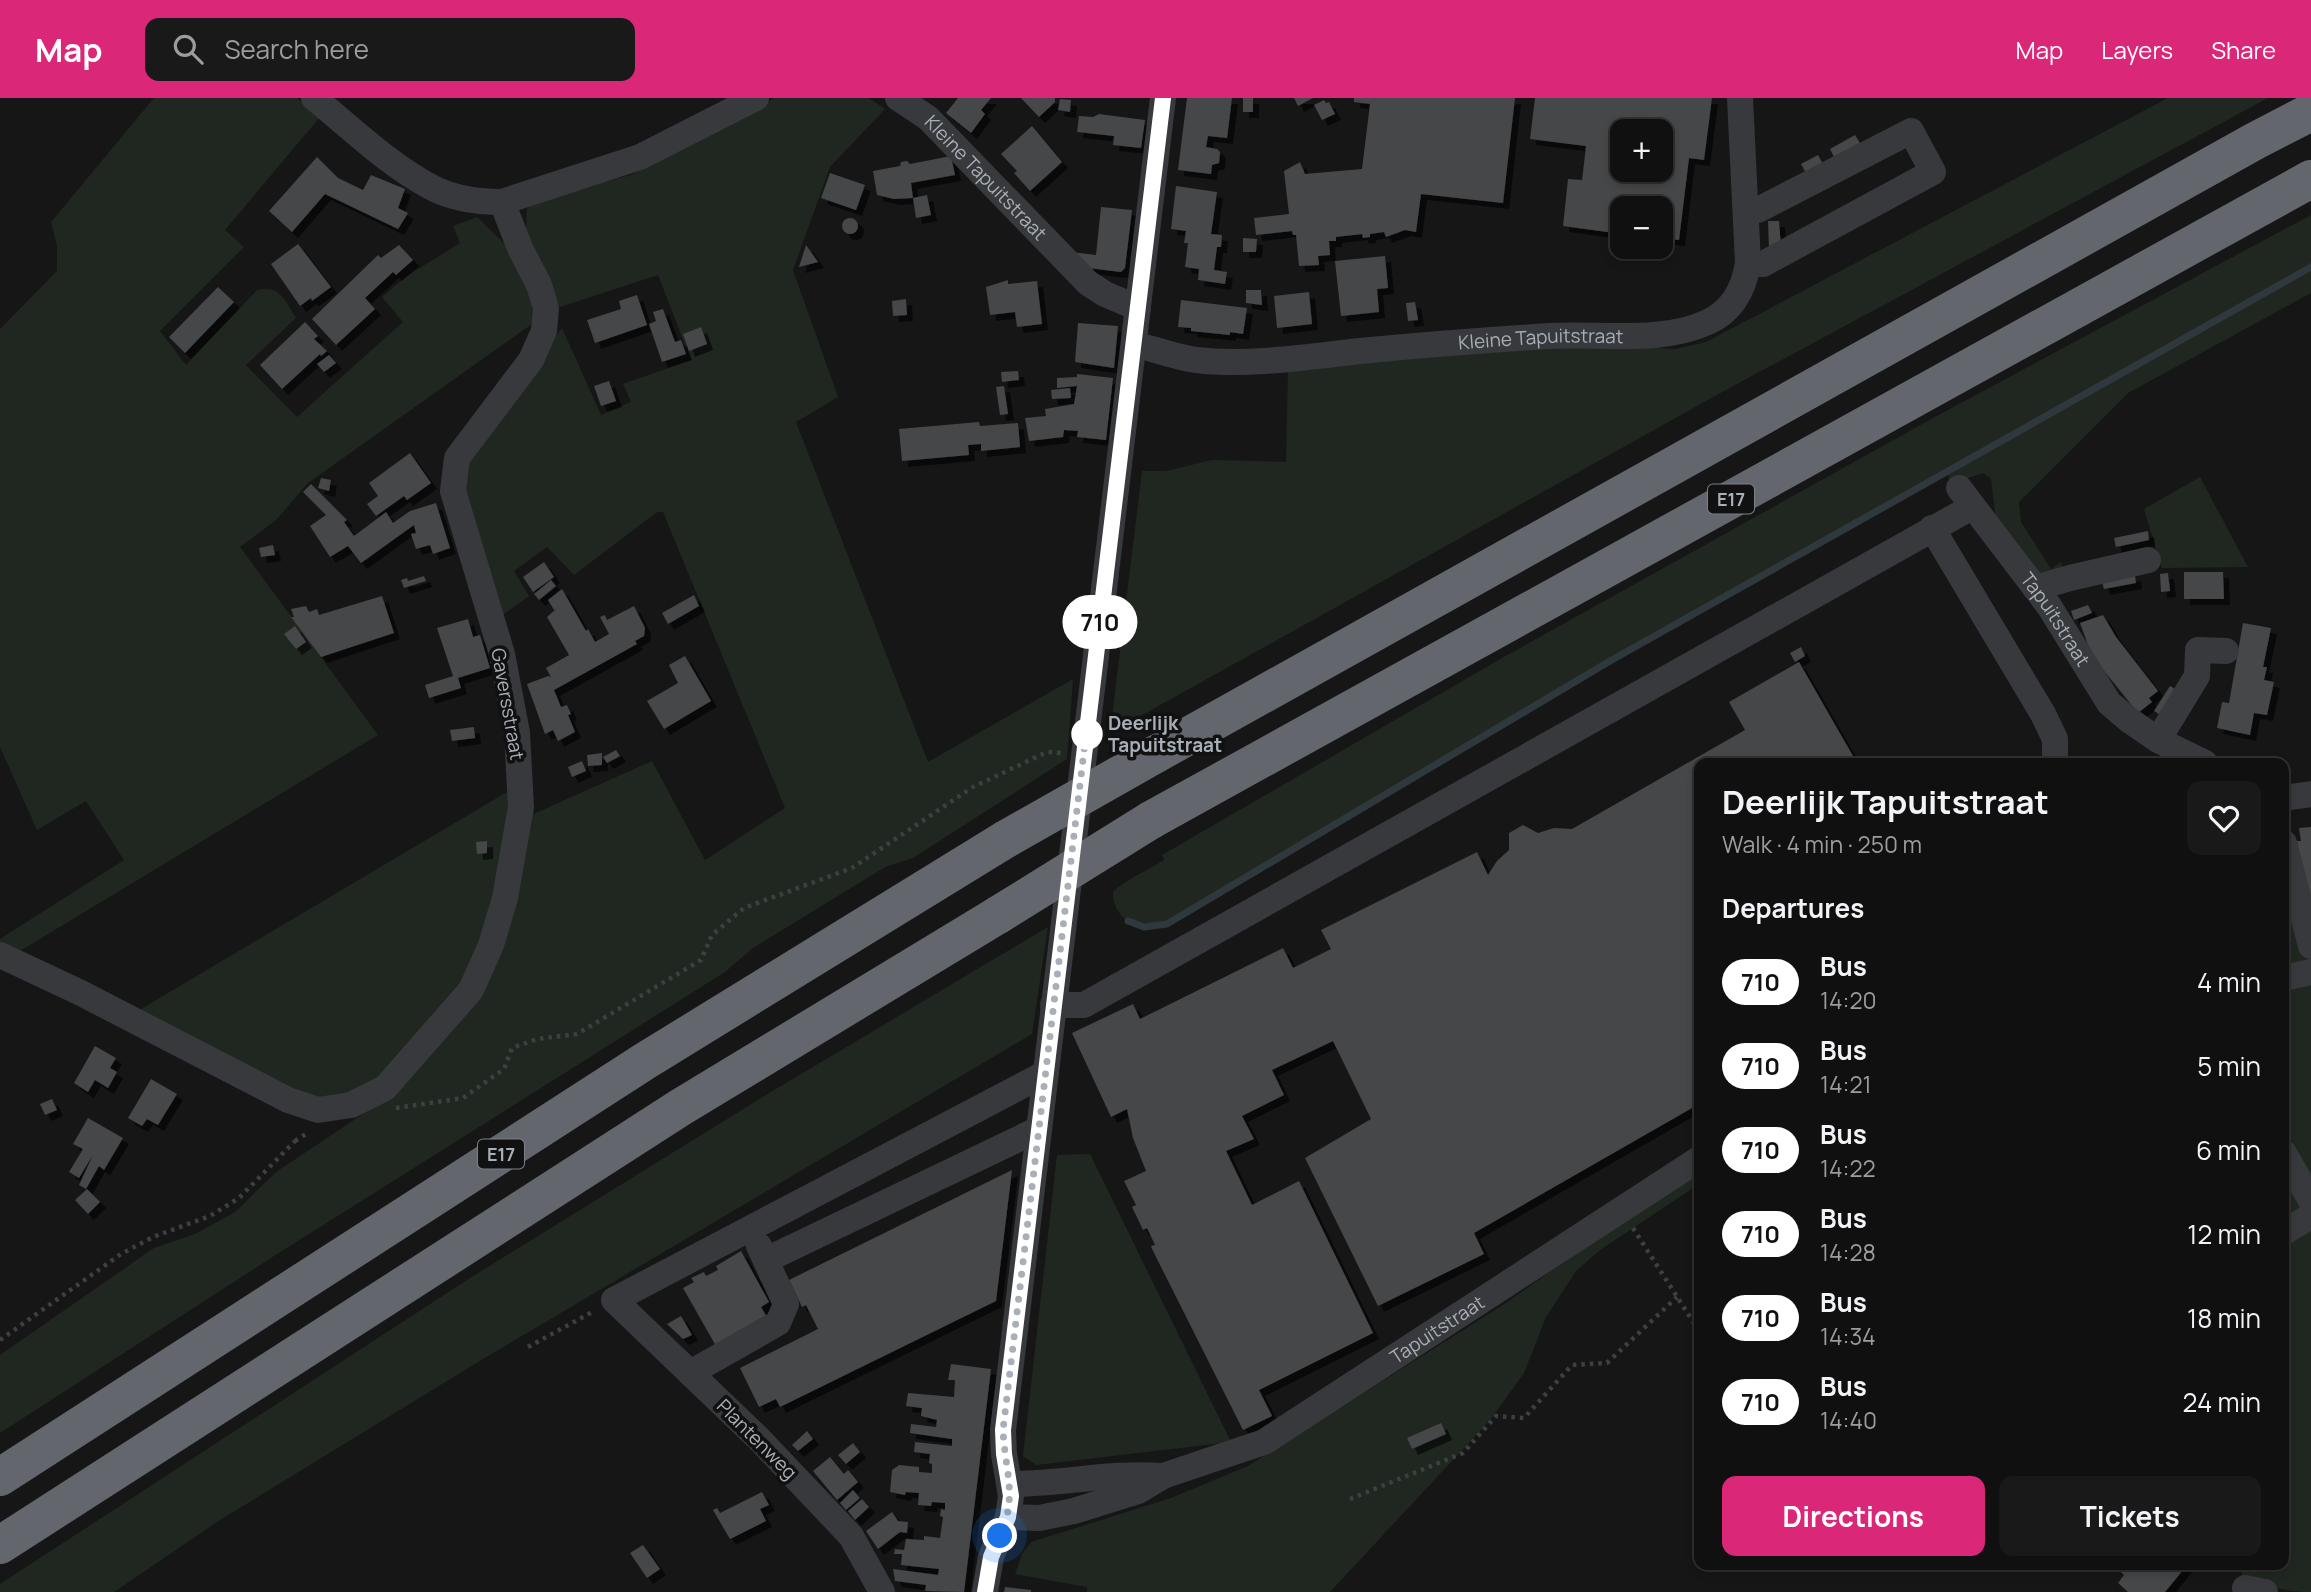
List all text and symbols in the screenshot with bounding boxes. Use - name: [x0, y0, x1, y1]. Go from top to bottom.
- search box: [145, 18, 635, 81]
- text: Map: [35, 27, 103, 72]
- icon: search: [169, 30, 207, 68]
- text: Search here: [225, 31, 369, 67]
- text: Map: [2016, 33, 2063, 66]
- text: Layers: [2101, 33, 2173, 66]
- text: Share: [2211, 33, 2276, 66]
- street label: Kleine Tapuitstraat: [919, 109, 1053, 246]
- map controls: [1610, 119, 1673, 259]
- button: +: [1610, 119, 1673, 182]
- button: −: [1610, 196, 1673, 259]
- street label: Kleine Tapuitstraat: [1457, 322, 1624, 355]
- road number: E17: [1708, 484, 1754, 514]
- street label: Tapuitstraat: [2015, 567, 2096, 671]
- line badge: 710: [1060, 599, 1140, 645]
- text: 710: [1080, 605, 1120, 638]
- street label: Gaversstraat: [485, 646, 531, 762]
- place label: Deerlijk Tapuitstraat: [1108, 710, 1222, 758]
- marker: Deerlijk Tapuitstraat: [1072, 719, 1102, 749]
- text: Deerlijk Tapuitstraat: [1722, 779, 2049, 824]
- button: heart: [2187, 781, 2261, 855]
- text: Walk · 4 min · 250 m: [1722, 828, 1922, 860]
- text: Departures: [1722, 890, 1864, 926]
- text: Bus: [1820, 948, 1867, 984]
- text: 4 min: [2197, 964, 2261, 1000]
- text: 710: [1741, 965, 1780, 998]
- text: 14:20: [1820, 984, 1877, 1016]
- text: Bus: [1820, 1032, 1867, 1068]
- text: 5 min: [2197, 1048, 2261, 1084]
- text: 710: [1741, 1049, 1780, 1082]
- text: 14:21: [1820, 1068, 1872, 1100]
- text: Bus: [1820, 1116, 1867, 1152]
- text: 6 min: [2196, 1132, 2261, 1168]
- text: 710: [1741, 1133, 1780, 1166]
- road number: E17: [478, 1140, 524, 1168]
- text: 14:22: [1820, 1152, 1876, 1184]
- text: Bus: [1820, 1200, 1867, 1236]
- text: 12 min: [2187, 1216, 2261, 1252]
- text: 710: [1741, 1217, 1780, 1250]
- text: 14:28: [1820, 1236, 1876, 1268]
- text: Bus: [1820, 1284, 1867, 1320]
- street label: Tapuitstraat: [1385, 1289, 1489, 1370]
- text: 18 min: [2187, 1300, 2261, 1336]
- text: 710: [1741, 1301, 1780, 1334]
- text: 14:34: [1820, 1320, 1876, 1352]
- text: Bus: [1820, 1368, 1867, 1404]
- text: 24 min: [2183, 1384, 2261, 1420]
- text: 710: [1741, 1385, 1780, 1418]
- street label: Plantenweg: [711, 1393, 803, 1485]
- text: 14:40: [1820, 1404, 1877, 1436]
- button: Directions: [1722, 1476, 1985, 1556]
- button: Tickets: [1999, 1476, 2261, 1556]
- your location: [982, 1518, 1017, 1553]

